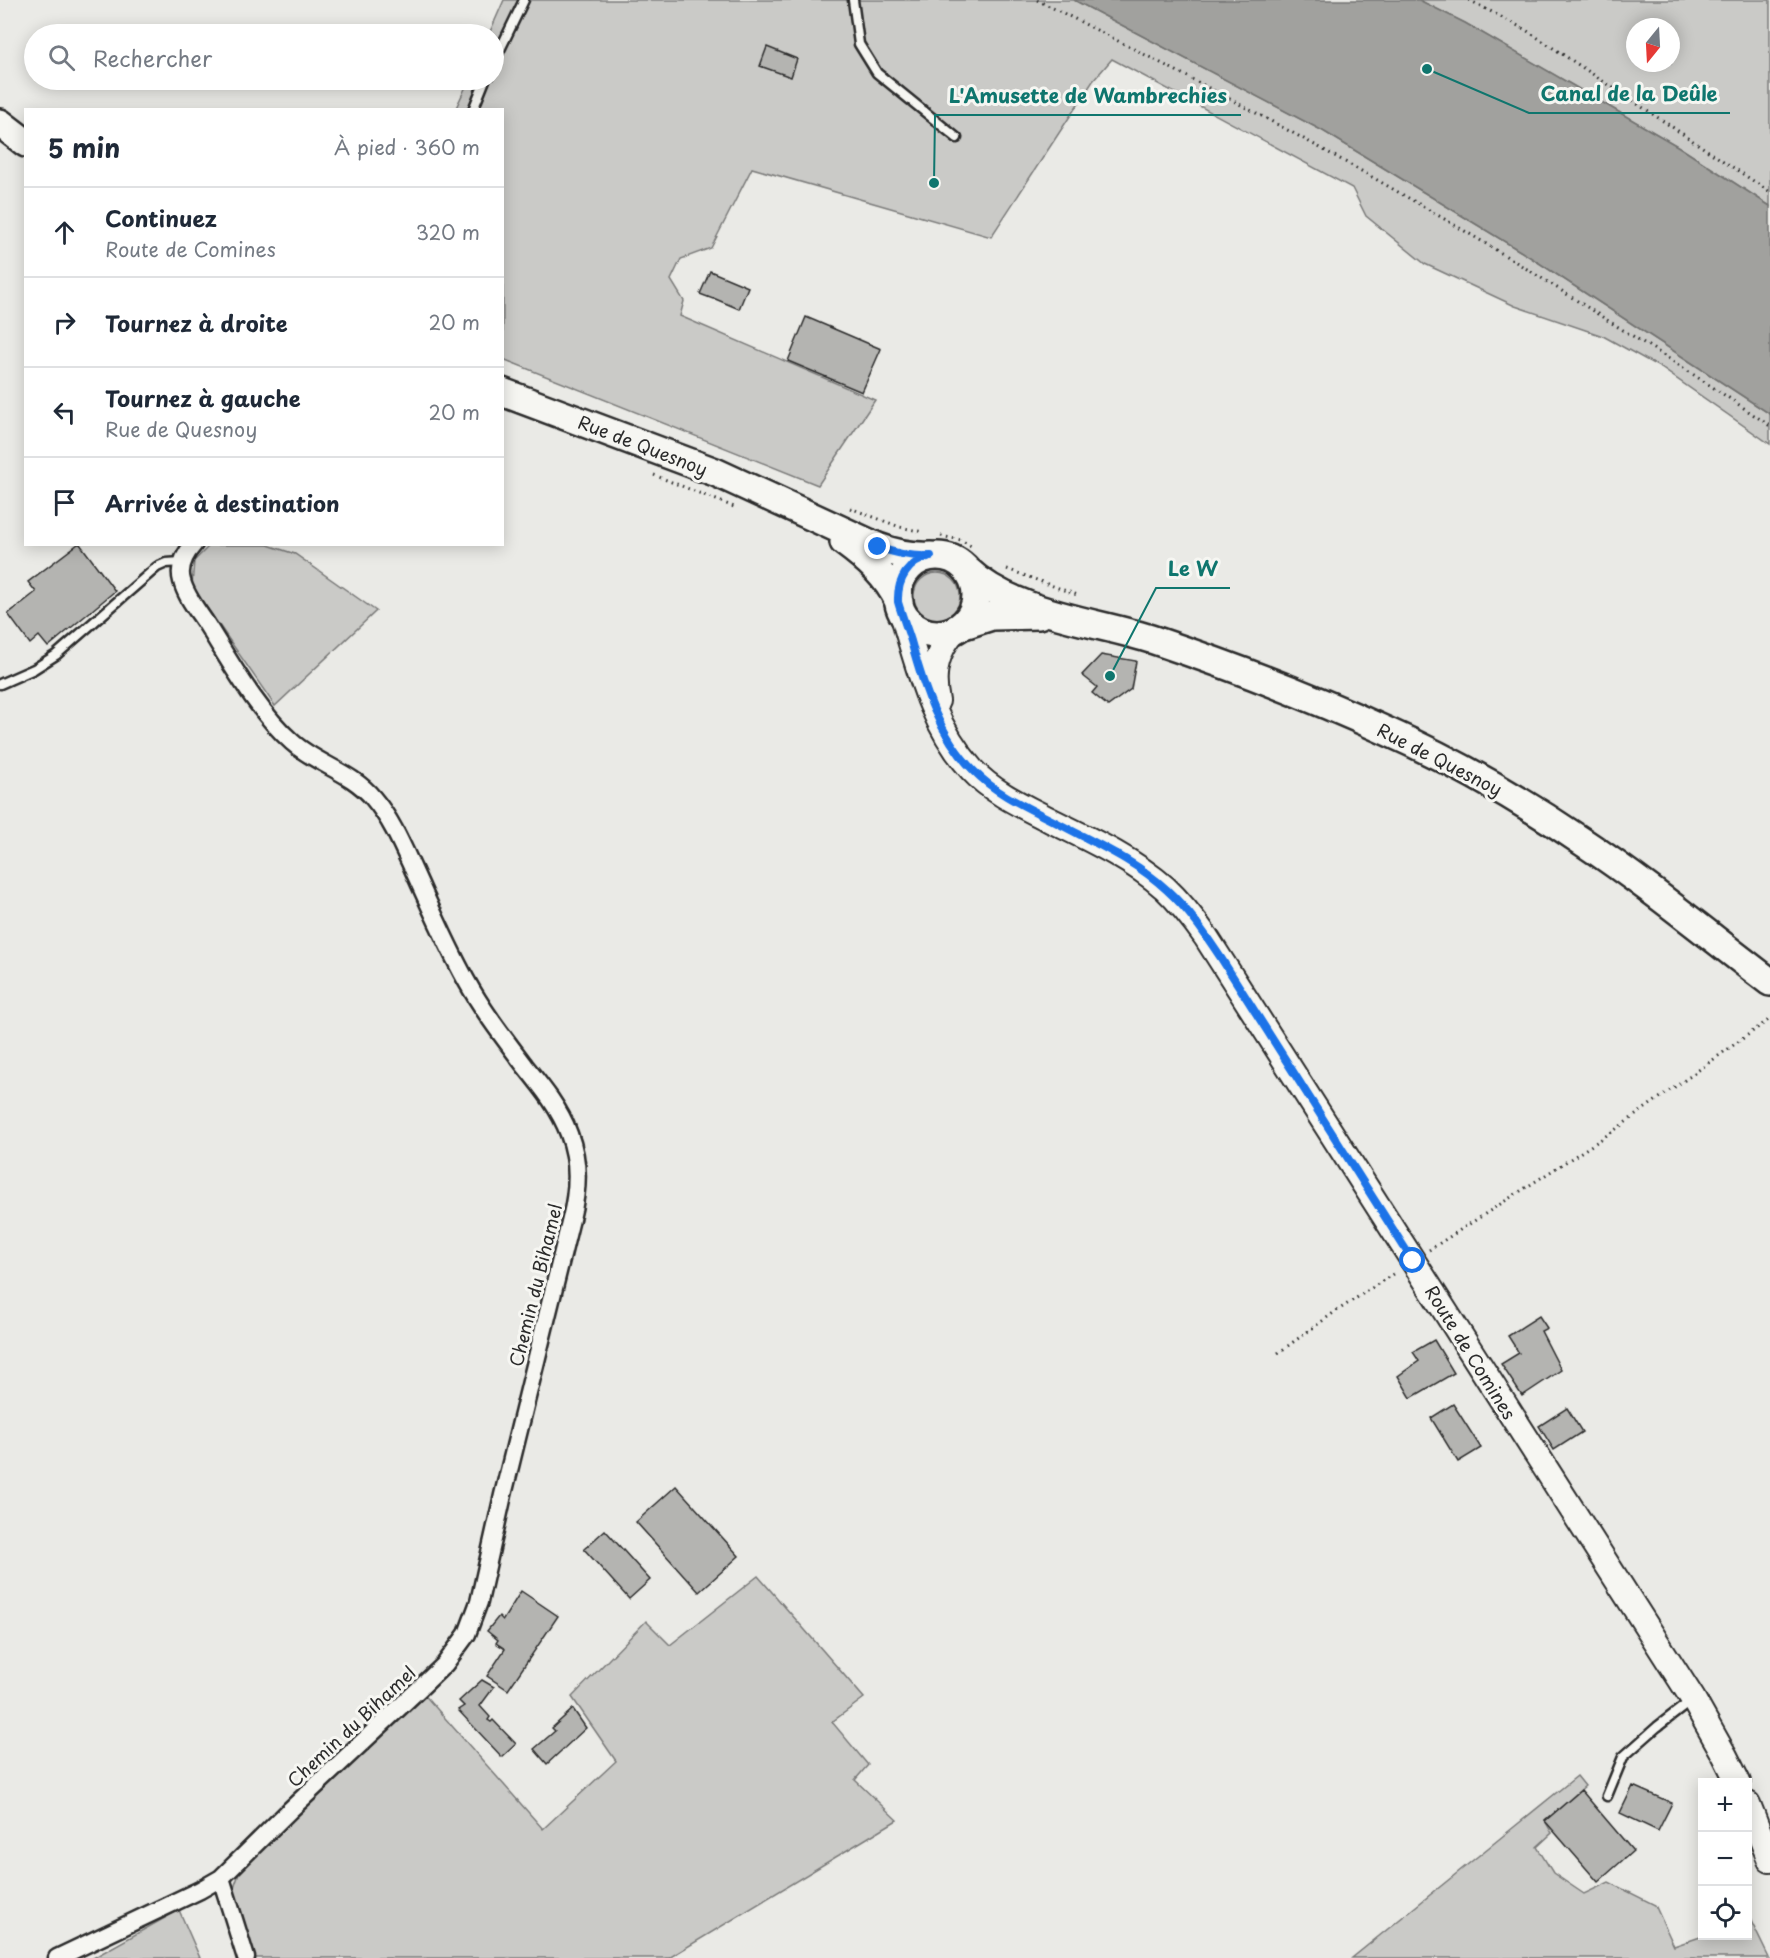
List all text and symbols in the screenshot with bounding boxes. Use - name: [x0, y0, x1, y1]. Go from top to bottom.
- north arrow: [1626, 18, 1680, 72]
- search box: [24, 24, 504, 90]
- icon: search: [45, 41, 78, 74]
- text: Rechercher: [93, 41, 212, 74]
- callout: Canal de la Deûle: [1529, 75, 1730, 113]
- callout: L'Amusette de Wambrechies: [935, 77, 1241, 115]
- text: Canal de la Deûle: [1541, 78, 1718, 108]
- text: L'Amusette de Wambrechies: [949, 80, 1228, 110]
- text: 5 min: [48, 128, 120, 167]
- text: À pied · 360 m: [334, 132, 480, 162]
- text: Continuez: [105, 201, 217, 234]
- icon: ahead: [48, 216, 81, 249]
- text: 320 m: [416, 217, 480, 247]
- text: Route de Comines: [105, 234, 276, 264]
- icon: right: [48, 306, 81, 339]
- text: Tournez à droite: [105, 306, 288, 339]
- text: 20 m: [428, 307, 480, 337]
- text: Tournez à gauche: [105, 381, 301, 414]
- icon: left: [48, 396, 81, 429]
- text: 20 m: [428, 397, 480, 427]
- street label: Rue de Quesnoy: [574, 408, 712, 482]
- text: Rue de Quesnoy: [105, 414, 257, 444]
- icon: arrive: [48, 486, 81, 519]
- text: Arrivée à destination: [105, 486, 339, 519]
- route end: [864, 533, 890, 559]
- callout: Le W: [1156, 550, 1230, 588]
- text: Le W: [1168, 553, 1218, 583]
- street label: Rue de Quesnoy: [1373, 716, 1507, 802]
- street label: Chemin du Bihamel: [502, 1201, 568, 1369]
- route start: [1399, 1247, 1425, 1273]
- street label: Route de Comines: [1419, 1280, 1523, 1424]
- street label: Chemin du Bihamel: [281, 1659, 421, 1793]
- map controls: [1698, 1778, 1752, 1940]
- button: +: [1698, 1778, 1752, 1832]
- button: −: [1698, 1832, 1752, 1886]
- button: locate: [1698, 1886, 1752, 1940]

